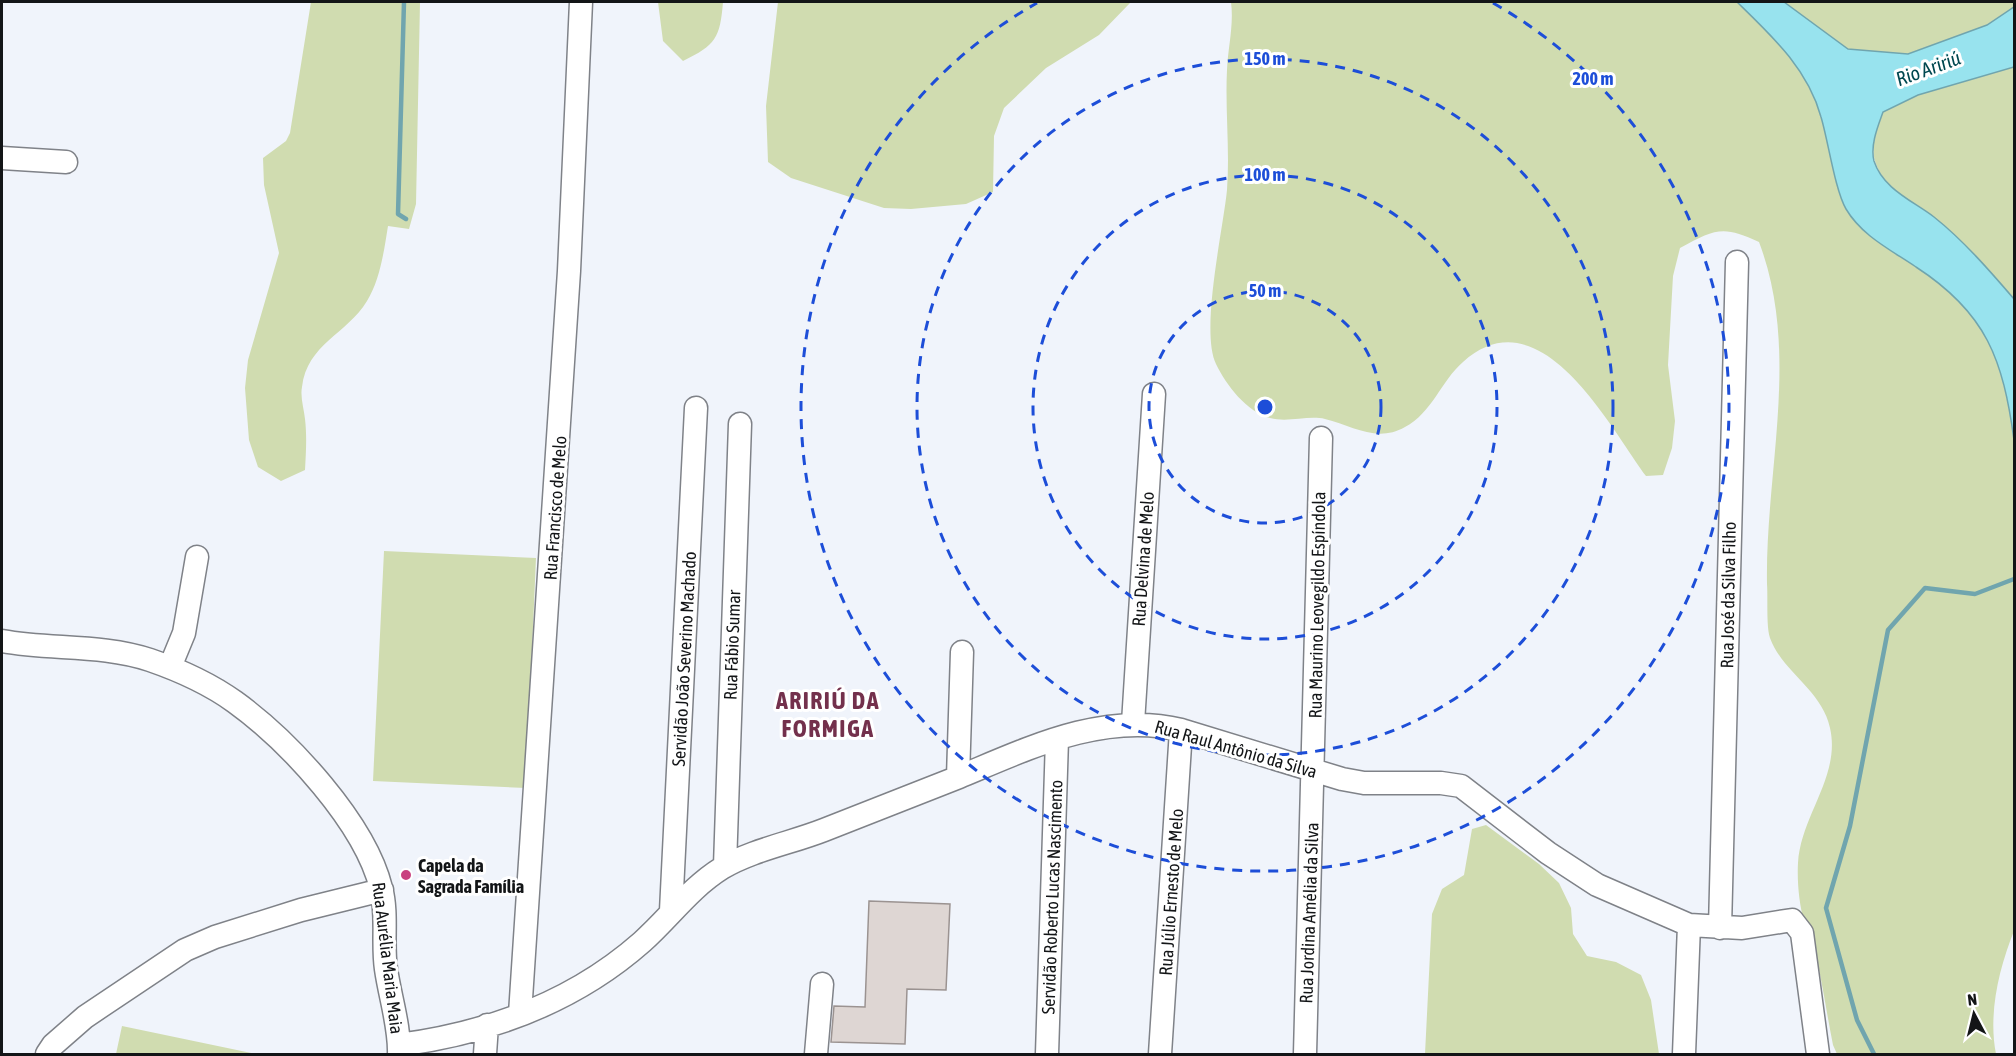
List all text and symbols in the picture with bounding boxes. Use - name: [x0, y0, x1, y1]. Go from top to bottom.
- water label: Rio Aririú: [1892, 46, 1964, 90]
- text: 150 m: [1245, 48, 1285, 69]
- text: 200 m: [1573, 68, 1613, 89]
- text: 100 m: [1245, 164, 1285, 185]
- text: 50 m: [1249, 280, 1281, 301]
- centre of rings: [1255, 397, 1275, 417]
- street label: Rua Francisco de Melo: [539, 435, 571, 581]
- street label: Rua Delvina de Melo: [1128, 491, 1158, 627]
- street label: Rua Maurino Leovegildo Espíndola: [1305, 491, 1329, 719]
- street label: Rua José da Silva Filho: [1716, 521, 1740, 669]
- street label: Servidão João Severino Machado: [668, 551, 700, 767]
- street label: Rua Fábio Sumar: [720, 589, 744, 700]
- district label: ARIRIÚ DA FORMIGA: [775, 687, 880, 742]
- street label: Rua Raul Antônio da Silva: [1152, 716, 1320, 782]
- street label: Servidão Roberto Lucas Nascimento: [1037, 779, 1067, 1015]
- street label: Rua Júlio Ernesto de Melo: [1155, 808, 1187, 976]
- street label: Rua Jordina Amélia da Silva: [1295, 822, 1323, 1004]
- place label: Capela da Sagrada Família: [418, 855, 524, 897]
- marker: Capela da Sagrada Família: [399, 868, 413, 882]
- street label: Rua Aurélia Maria Maia: [368, 881, 408, 1035]
- north arrow: [1944, 984, 2004, 1044]
- text: N: [1966, 990, 1978, 1009]

